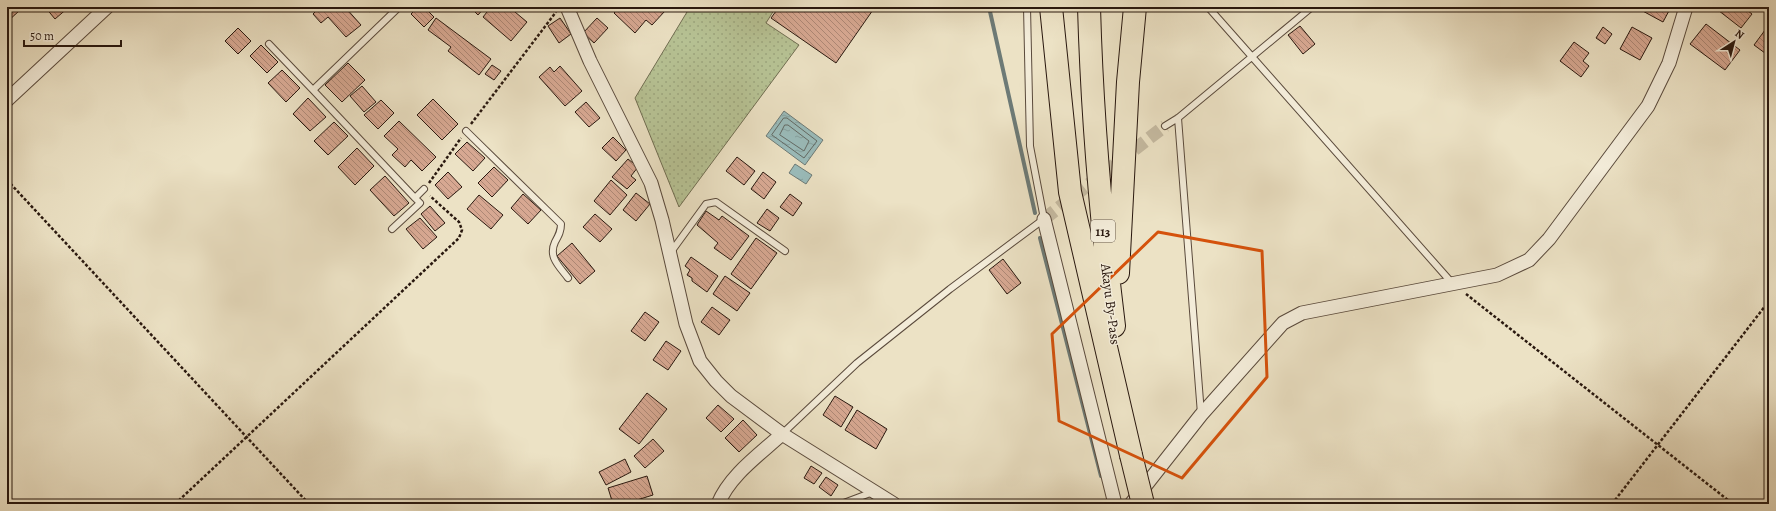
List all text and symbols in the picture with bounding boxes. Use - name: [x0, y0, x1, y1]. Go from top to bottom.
- scale bar: [24, 22, 121, 48]
- north arrow: [1714, 22, 1754, 62]
- text: N: [1732, 26, 1747, 43]
- text: 50 m: [30, 28, 54, 44]
- road number: 113: [1091, 220, 1115, 242]
- street label: Akayu By-Pass: [1096, 261, 1125, 346]

